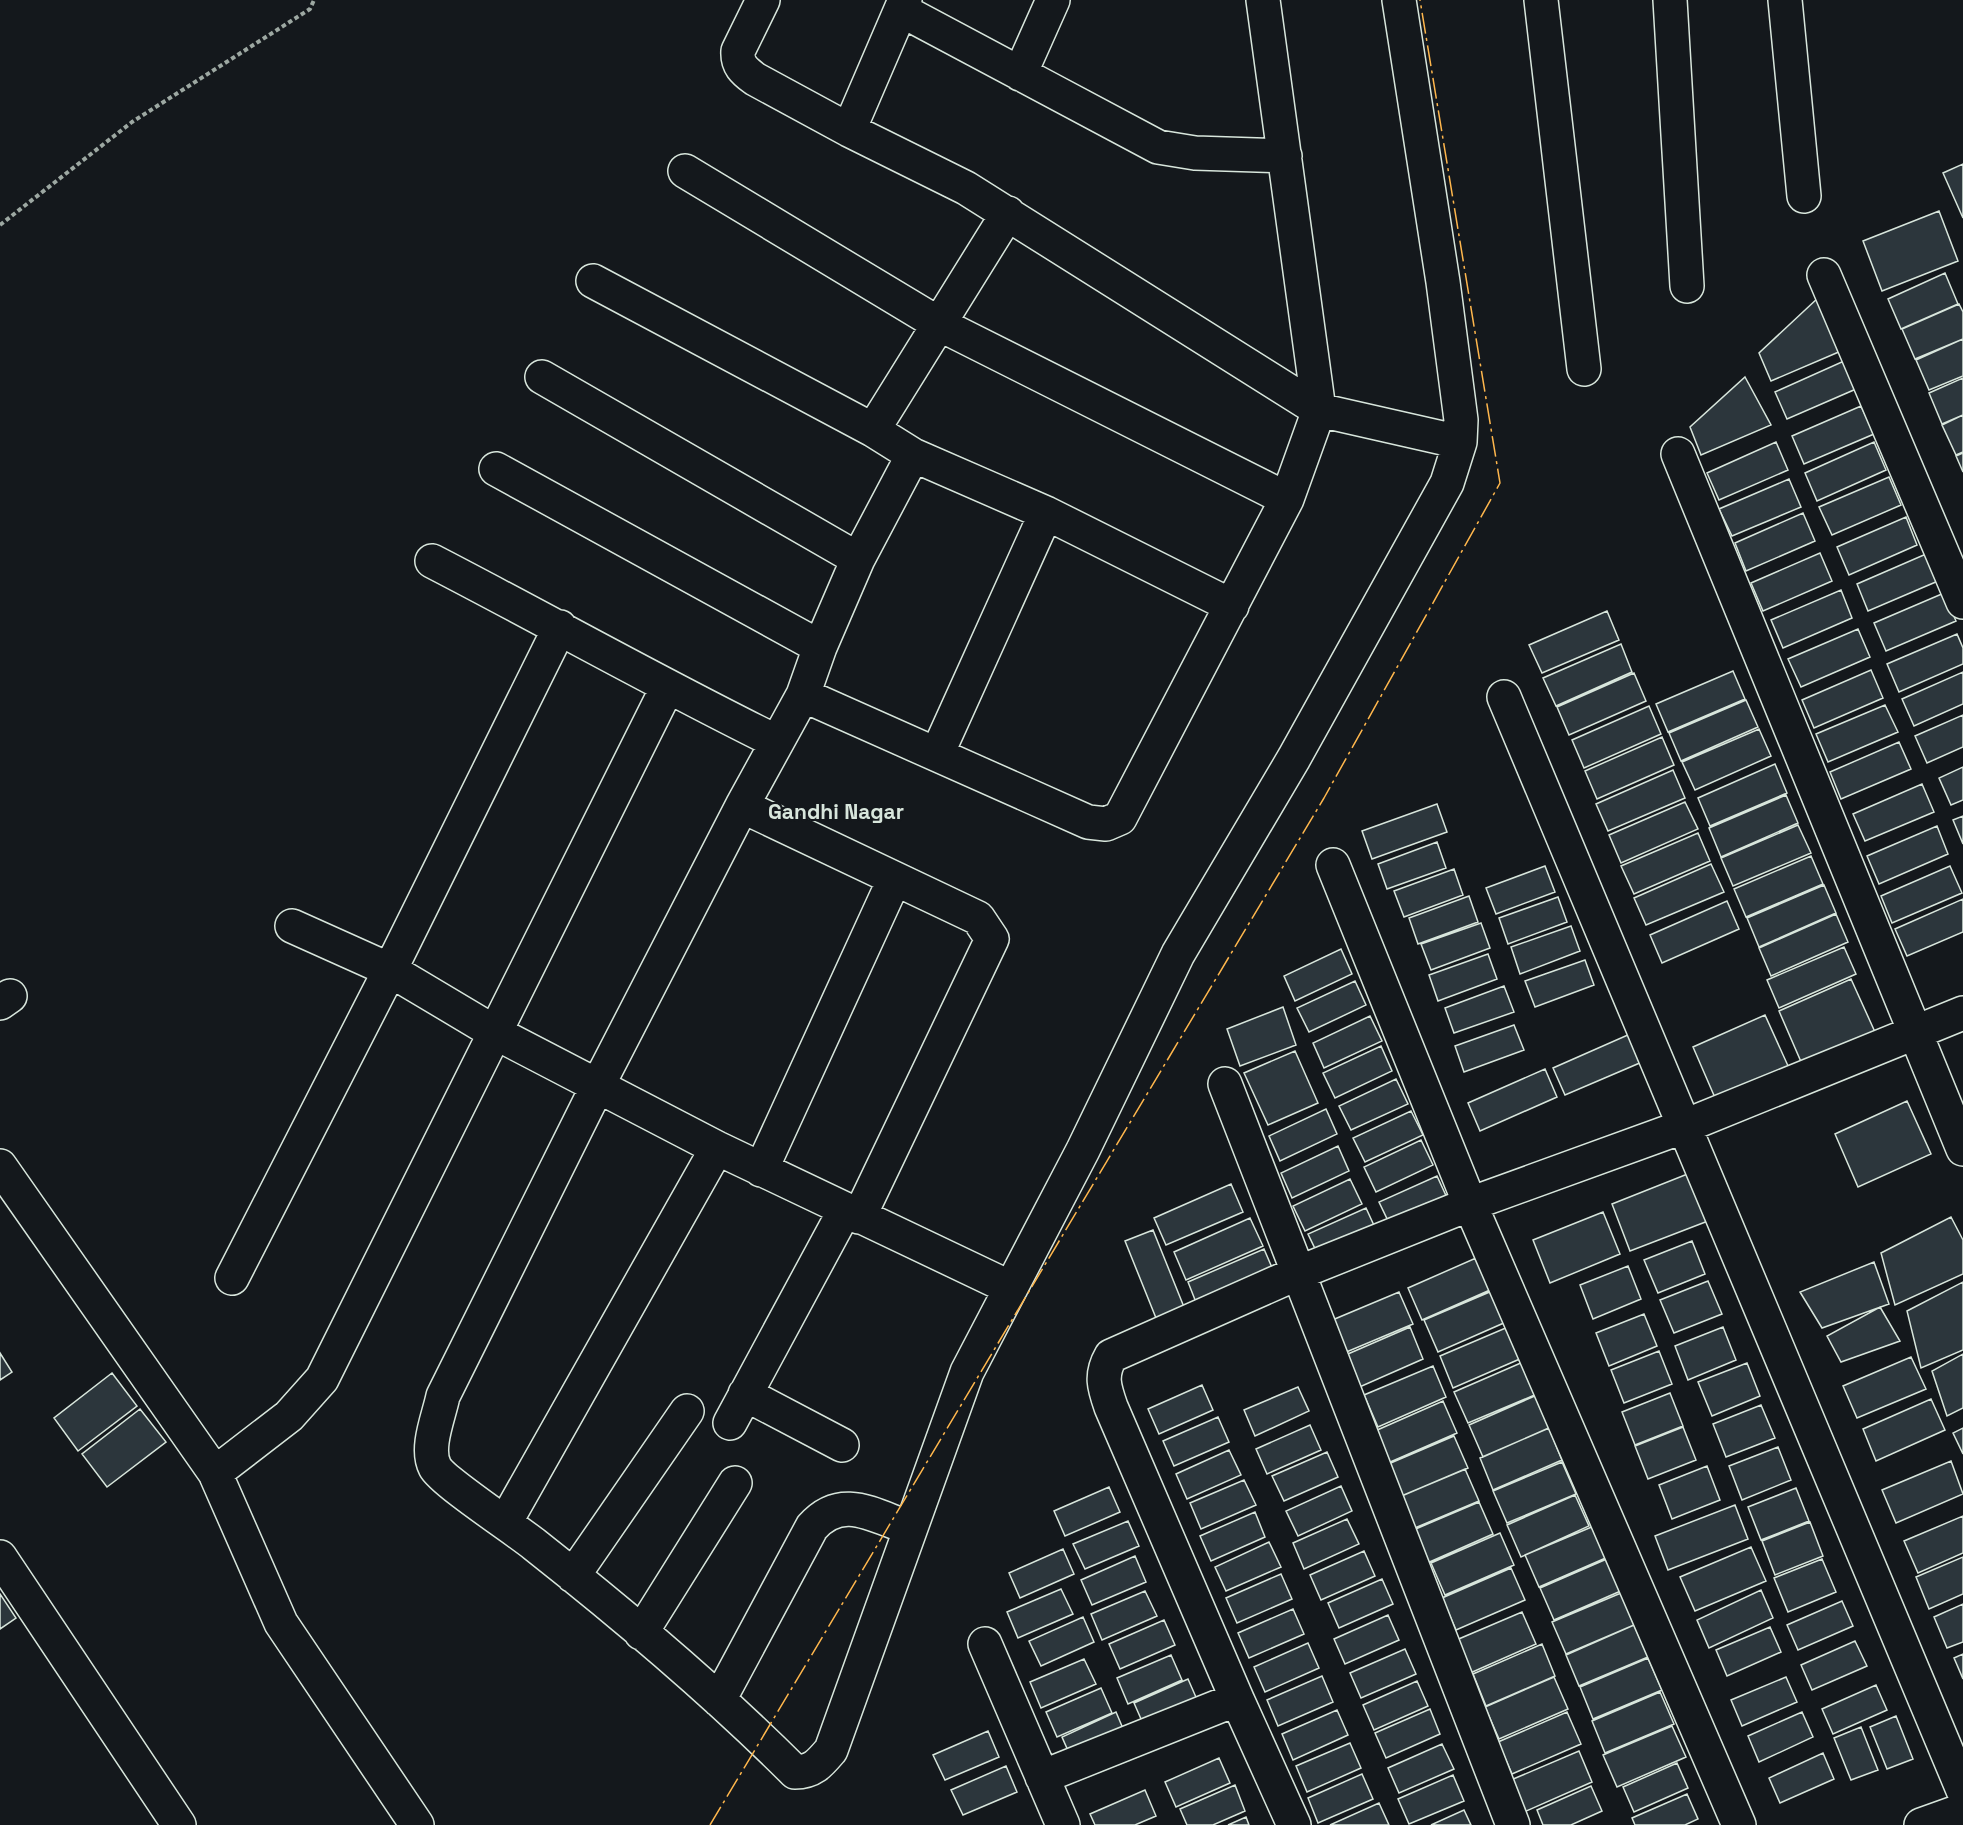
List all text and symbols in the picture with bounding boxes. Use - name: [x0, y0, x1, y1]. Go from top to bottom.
- district label: Gandhi Nagar: [768, 798, 904, 825]

